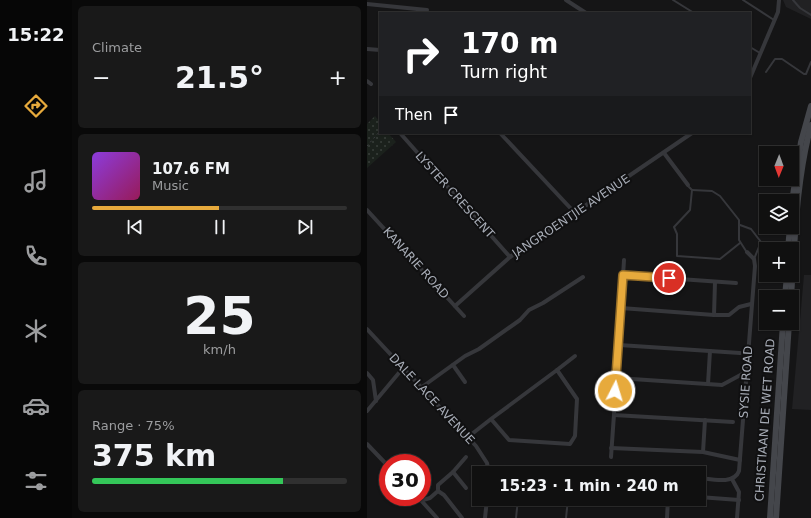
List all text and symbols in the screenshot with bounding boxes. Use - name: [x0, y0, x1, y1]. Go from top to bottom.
- text: 15:22: [7, 24, 65, 45]
- text: 170 m: [461, 27, 558, 60]
- icon: right: [395, 28, 447, 80]
- text: Climate: [92, 40, 142, 55]
- text: 21.5°: [175, 60, 264, 95]
- text: Turn right: [461, 61, 547, 82]
- text: −: [92, 65, 110, 90]
- text: +: [329, 65, 347, 90]
- icon: directions: [22, 92, 50, 120]
- icon: arrive: [440, 104, 462, 126]
- text: Then: [395, 106, 432, 124]
- north arrow: [759, 146, 799, 186]
- map controls: [759, 146, 799, 330]
- street label: LYSTER CRESCENT: [413, 149, 498, 242]
- text: 107.6 FM: [152, 160, 230, 178]
- icon: music: [22, 167, 50, 195]
- street label: JANGROENTJIE AVENUE: [509, 171, 632, 261]
- text: Music: [152, 178, 189, 193]
- button: layers: [759, 194, 799, 234]
- icon: previous: [124, 216, 146, 238]
- icon: pause: [209, 216, 231, 238]
- icon: next: [294, 216, 316, 238]
- street label: KANARIE ROAD: [380, 224, 452, 302]
- icon: phone: [22, 242, 50, 270]
- button: +: [759, 242, 799, 282]
- pin: [652, 261, 686, 295]
- icon: arrive: [658, 267, 680, 289]
- text: 25: [183, 286, 256, 346]
- button: −: [759, 290, 799, 330]
- icon: climate: [22, 317, 50, 345]
- street label: CHRISTIAAN DE WET ROAD: [752, 338, 778, 502]
- text: km/h: [203, 342, 236, 357]
- street label: SYSIE ROAD: [736, 345, 756, 419]
- street label: DALE LACE AVENUE: [386, 351, 478, 447]
- position arrow: [594, 370, 636, 412]
- icon: car: [22, 392, 50, 420]
- text: Range · 75%: [92, 418, 175, 433]
- text: 375 km: [92, 438, 216, 473]
- speed limit sign: 30: [379, 454, 431, 506]
- icon: filters: [22, 467, 50, 495]
- text: 15:23 · 1 min · 240 m: [499, 477, 679, 495]

